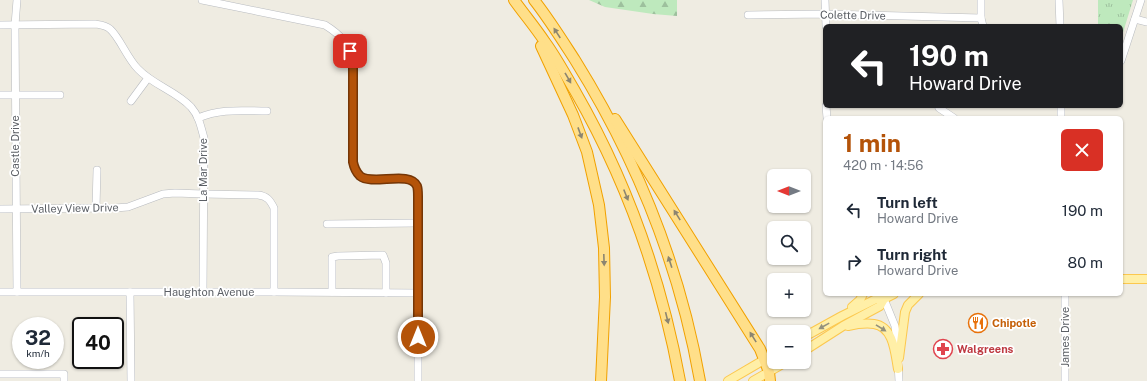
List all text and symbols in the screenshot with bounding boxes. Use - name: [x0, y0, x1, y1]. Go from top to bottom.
- street label: Colette Drive: [820, 8, 886, 22]
- one-way arrow: [554, 27, 561, 39]
- pin: [333, 34, 367, 68]
- text: 190 m: [909, 39, 989, 72]
- icon: arrive: [339, 40, 361, 62]
- icon: left: [843, 40, 895, 92]
- one-way arrow: [564, 73, 571, 84]
- text: Howard Drive: [909, 73, 1022, 94]
- street label: Castle Drive: [9, 115, 21, 177]
- one-way arrow: [577, 127, 583, 139]
- text: 1 min: [843, 129, 901, 157]
- button: close: [1061, 129, 1103, 171]
- street label: La Mar Drive: [197, 138, 209, 202]
- text: 420 m · 14:56: [843, 158, 923, 173]
- north arrow: [767, 169, 811, 213]
- map controls: [767, 169, 811, 369]
- one-way arrow: [624, 189, 630, 201]
- text: Turn left: [877, 194, 938, 211]
- icon: left: [843, 199, 865, 221]
- street label: Valley View Drive: [31, 201, 119, 215]
- text: 190 m: [1062, 202, 1103, 219]
- one-way arrow: [673, 209, 680, 221]
- text: Howard Drive: [877, 211, 958, 226]
- button: search: [767, 221, 811, 265]
- text: Turn right: [877, 246, 947, 263]
- icon: right: [843, 251, 865, 273]
- one-way arrow: [601, 254, 607, 267]
- text: 80 m: [1068, 254, 1103, 271]
- one-way arrow: [667, 256, 673, 268]
- text: Howard Drive: [877, 263, 958, 278]
- button: +: [767, 273, 811, 317]
- street label: Haughton Avenue: [164, 286, 254, 298]
- street label: James Drive: [1059, 307, 1071, 367]
- one-way arrow: [664, 312, 670, 324]
- restaurant icon: Chipotle: [967, 312, 989, 334]
- position arrow: [397, 316, 439, 358]
- speed limit sign: 40: [72, 317, 124, 369]
- place label: Chipotle: [992, 317, 1036, 329]
- one-way arrow: [818, 322, 830, 329]
- one-way arrow: [875, 324, 887, 331]
- button: −: [767, 325, 811, 369]
- text: 32: [25, 326, 51, 350]
- one-way arrow: [749, 332, 757, 342]
- pharmacy icon: Walgreens: [932, 338, 954, 360]
- place label: Walgreens: [957, 343, 1014, 355]
- text: km/h: [26, 347, 50, 359]

